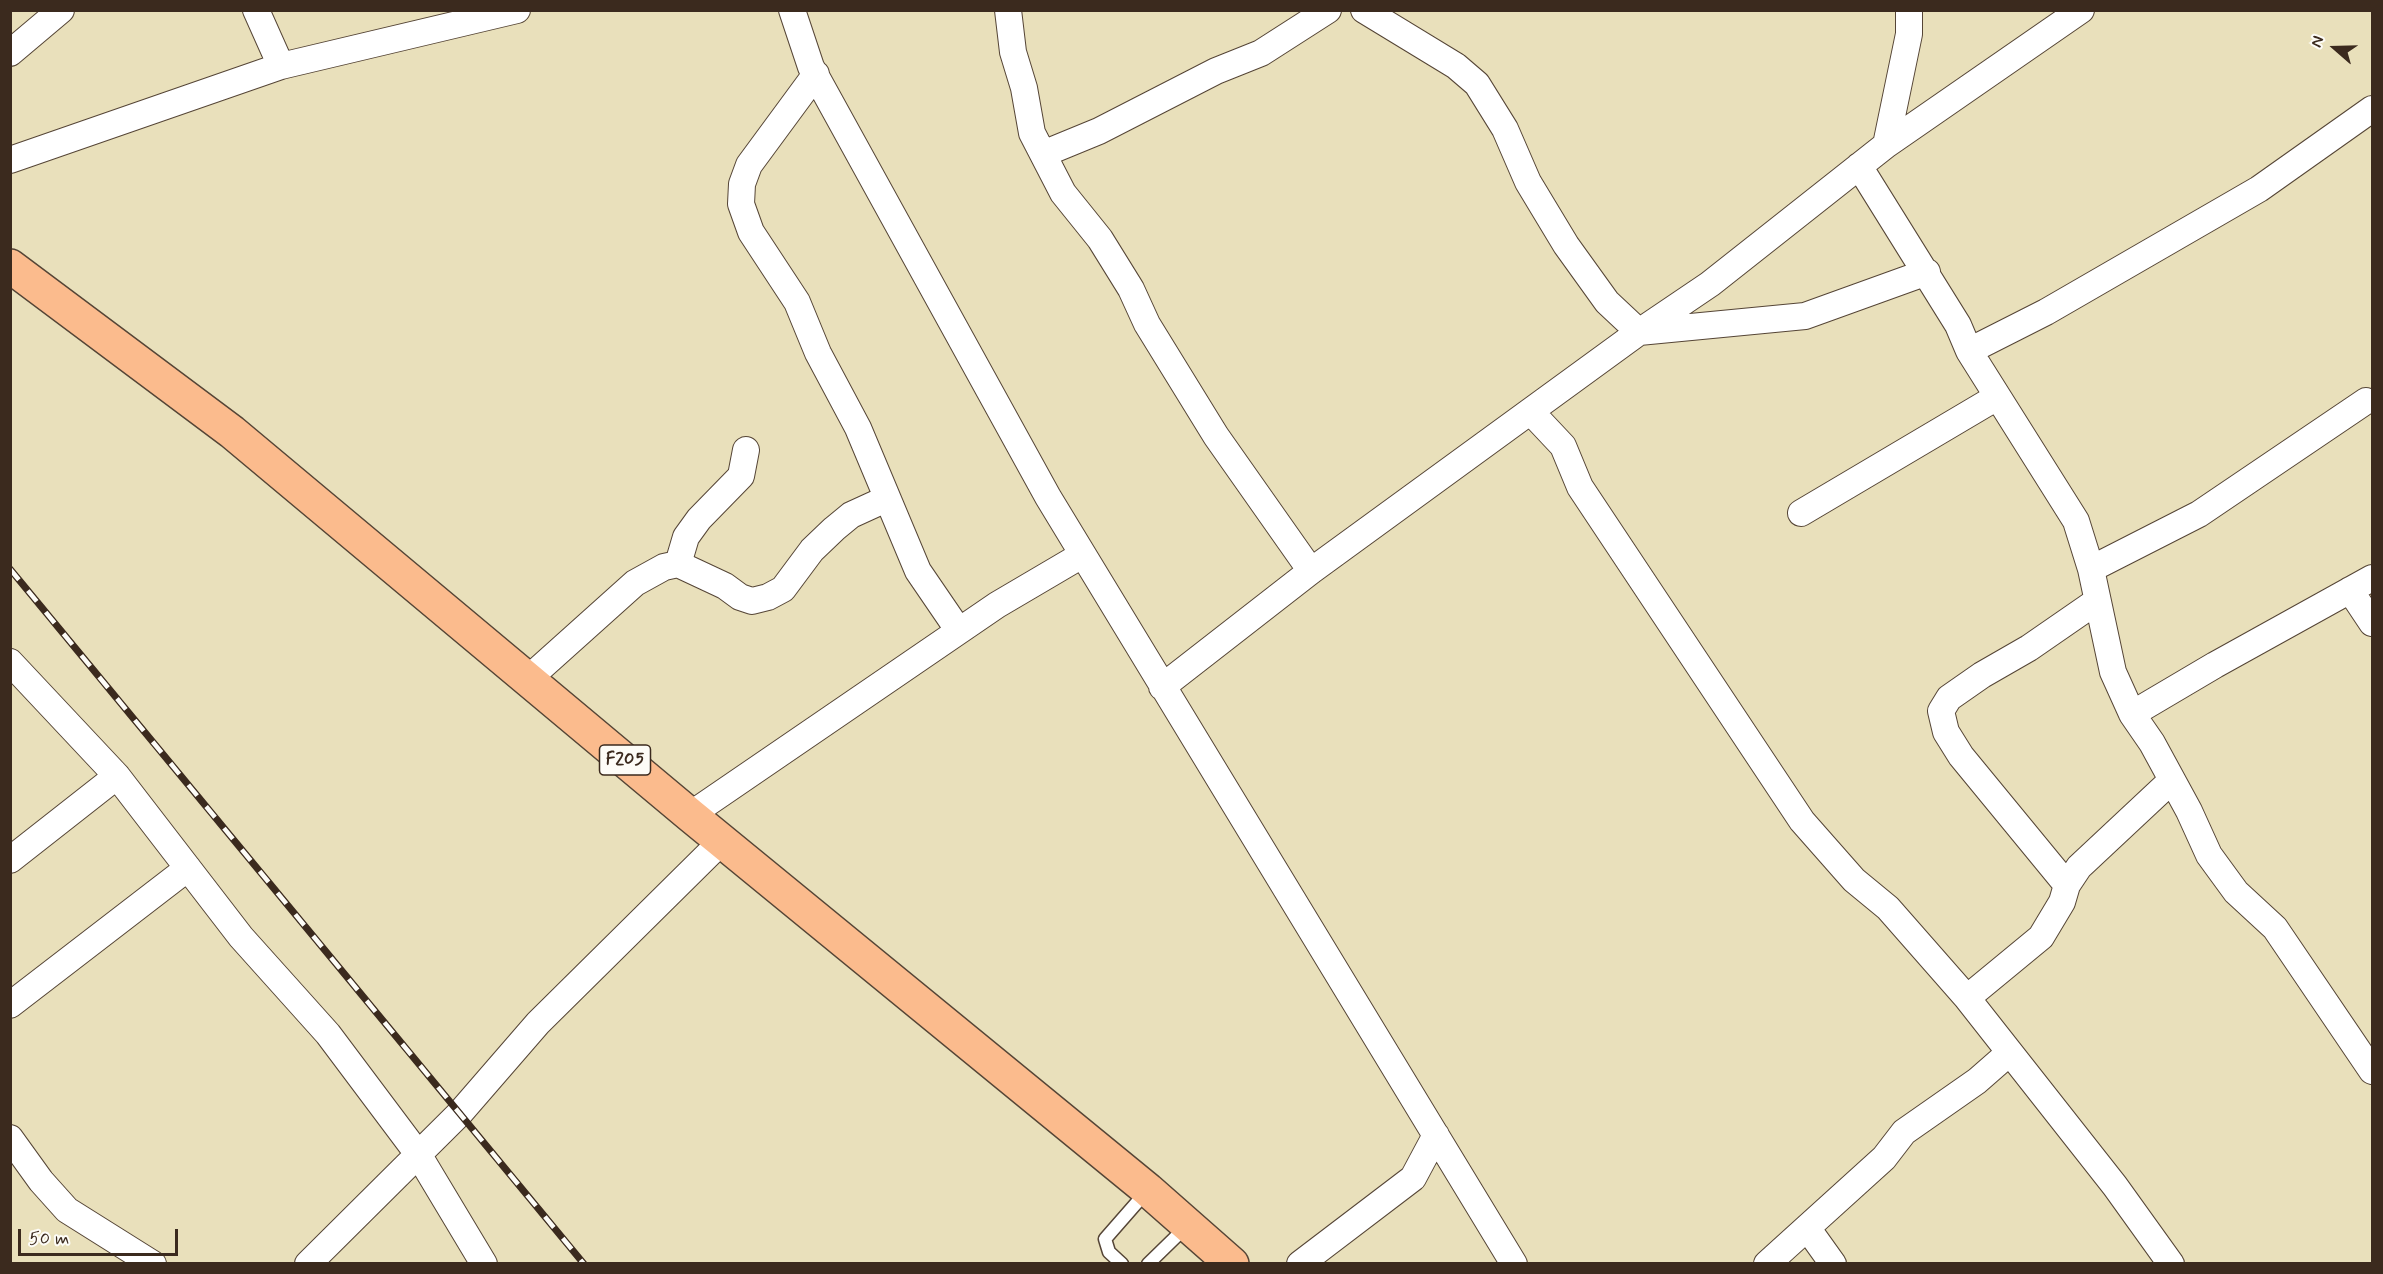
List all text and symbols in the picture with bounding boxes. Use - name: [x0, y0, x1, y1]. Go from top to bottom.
- north arrow: [2305, 18, 2365, 78]
- text: N: [2306, 33, 2329, 50]
- road number: F205: [600, 745, 650, 775]
- scale bar: [21, 1217, 182, 1255]
- text: 50 m: [29, 1227, 69, 1251]

